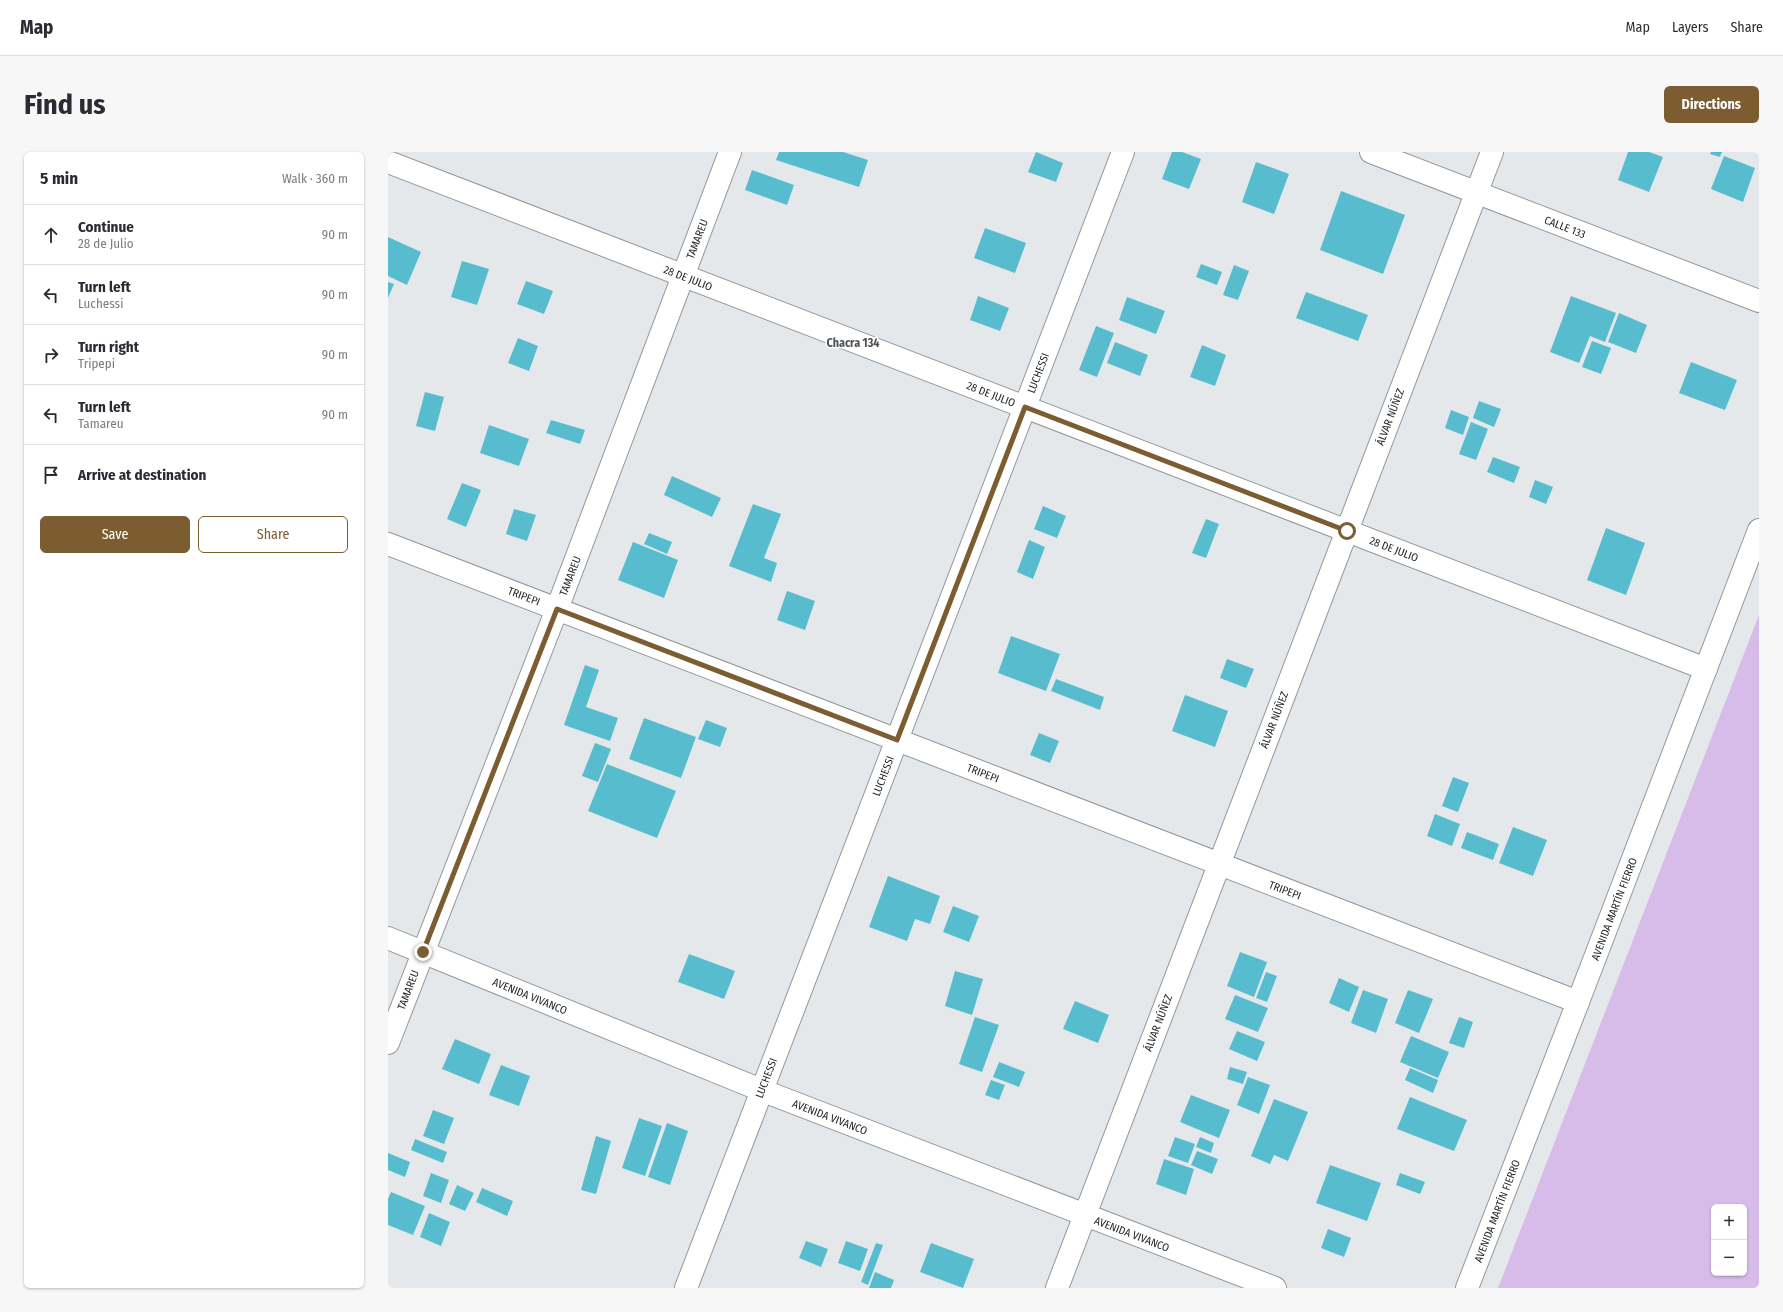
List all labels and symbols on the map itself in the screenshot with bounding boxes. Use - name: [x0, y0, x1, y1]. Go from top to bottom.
- street label: CALLE 133: [1542, 214, 1587, 241]
- street label: TAMAREU: [684, 217, 711, 261]
- street label: 28 DE JULIO: [662, 263, 714, 294]
- district label: Chacra 134: [826, 336, 880, 350]
- street label: LUCHESSI: [1025, 351, 1052, 395]
- street label: 28 DE JULIO: [965, 379, 1017, 410]
- street label: ÁLVAR NÚÑEZ: [1373, 387, 1407, 447]
- route start: [1338, 522, 1356, 540]
- street label: 28 DE JULIO: [1368, 534, 1420, 565]
- street label: TAMAREU: [557, 554, 584, 598]
- street label: TRIPEPI: [506, 584, 542, 609]
- street label: ÁLVAR NÚÑEZ: [1257, 690, 1291, 750]
- street label: LUCHESSI: [870, 754, 897, 798]
- street label: TRIPEPI: [965, 761, 1001, 786]
- street label: AVENIDA MARTÍN FIERRO: [1588, 856, 1640, 962]
- street label: TRIPEPI: [1267, 878, 1303, 903]
- route end: [414, 943, 432, 961]
- street label: TAMAREU: [395, 968, 422, 1012]
- street label: AVENIDA VIVANCO: [491, 976, 569, 1017]
- street label: ÁLVAR NÚÑEZ: [1141, 993, 1175, 1053]
- street label: LUCHESSI: [753, 1056, 780, 1100]
- street label: AVENIDA VIVANCO: [790, 1097, 869, 1138]
- street label: AVENIDA MARTÍN FIERRO: [1471, 1158, 1523, 1264]
- street label: AVENIDA VIVANCO: [1092, 1214, 1171, 1255]

